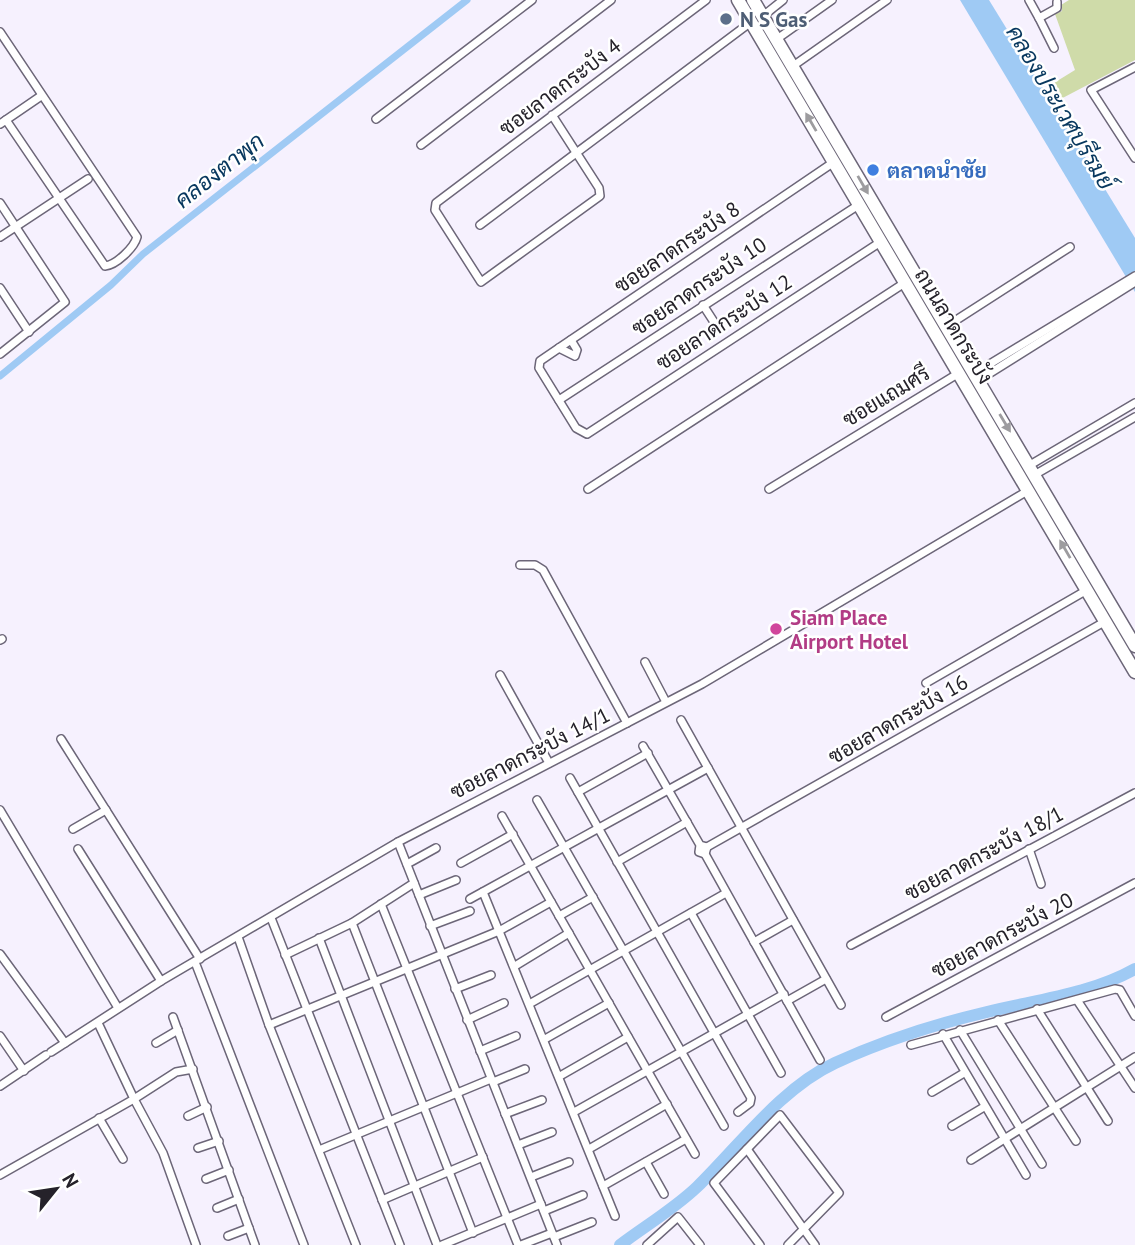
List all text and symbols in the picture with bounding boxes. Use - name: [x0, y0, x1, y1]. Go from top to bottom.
- place label: N S Gas: [740, 6, 807, 33]
- marker: N S Gas: [718, 11, 734, 27]
- water label: คลองประเวศบุรีรมย์: [999, 19, 1124, 198]
- street label: ซอยลาดกระบัง 4: [494, 32, 626, 142]
- one-way arrow: [805, 112, 818, 131]
- water label: คลองตาพุก: [168, 126, 271, 216]
- place label: ตลาดนำชัย: [887, 157, 987, 184]
- marker: ตลาดนำชัย: [865, 162, 881, 178]
- one-way arrow: [857, 175, 870, 194]
- street label: ซอยลาดกระบัง 8: [609, 195, 745, 299]
- street label: ซอยลาดกระบัง 10: [626, 231, 772, 341]
- street label: ถนนลาดกระบัง: [909, 263, 999, 389]
- street label: ซอยลาดกระบัง 12: [651, 268, 797, 376]
- street label: ซอยแถมศรี: [837, 359, 935, 433]
- one-way arrow: [998, 413, 1011, 432]
- one-way arrow: [1058, 540, 1071, 559]
- place label: Siam Place Airport Hotel: [790, 604, 909, 655]
- marker: Siam Place Airport Hotel: [768, 621, 784, 637]
- street label: ซอยลาดกระบัง 16: [823, 668, 973, 770]
- street label: ซอยลาดกระบัง 14/1: [445, 701, 615, 805]
- street label: ซอยลาดกระบัง 18/1: [900, 800, 1068, 906]
- street label: ซอยลาดกระบัง 20: [926, 886, 1078, 984]
- north arrow: [21, 1154, 91, 1224]
- text: N: [57, 1169, 84, 1192]

